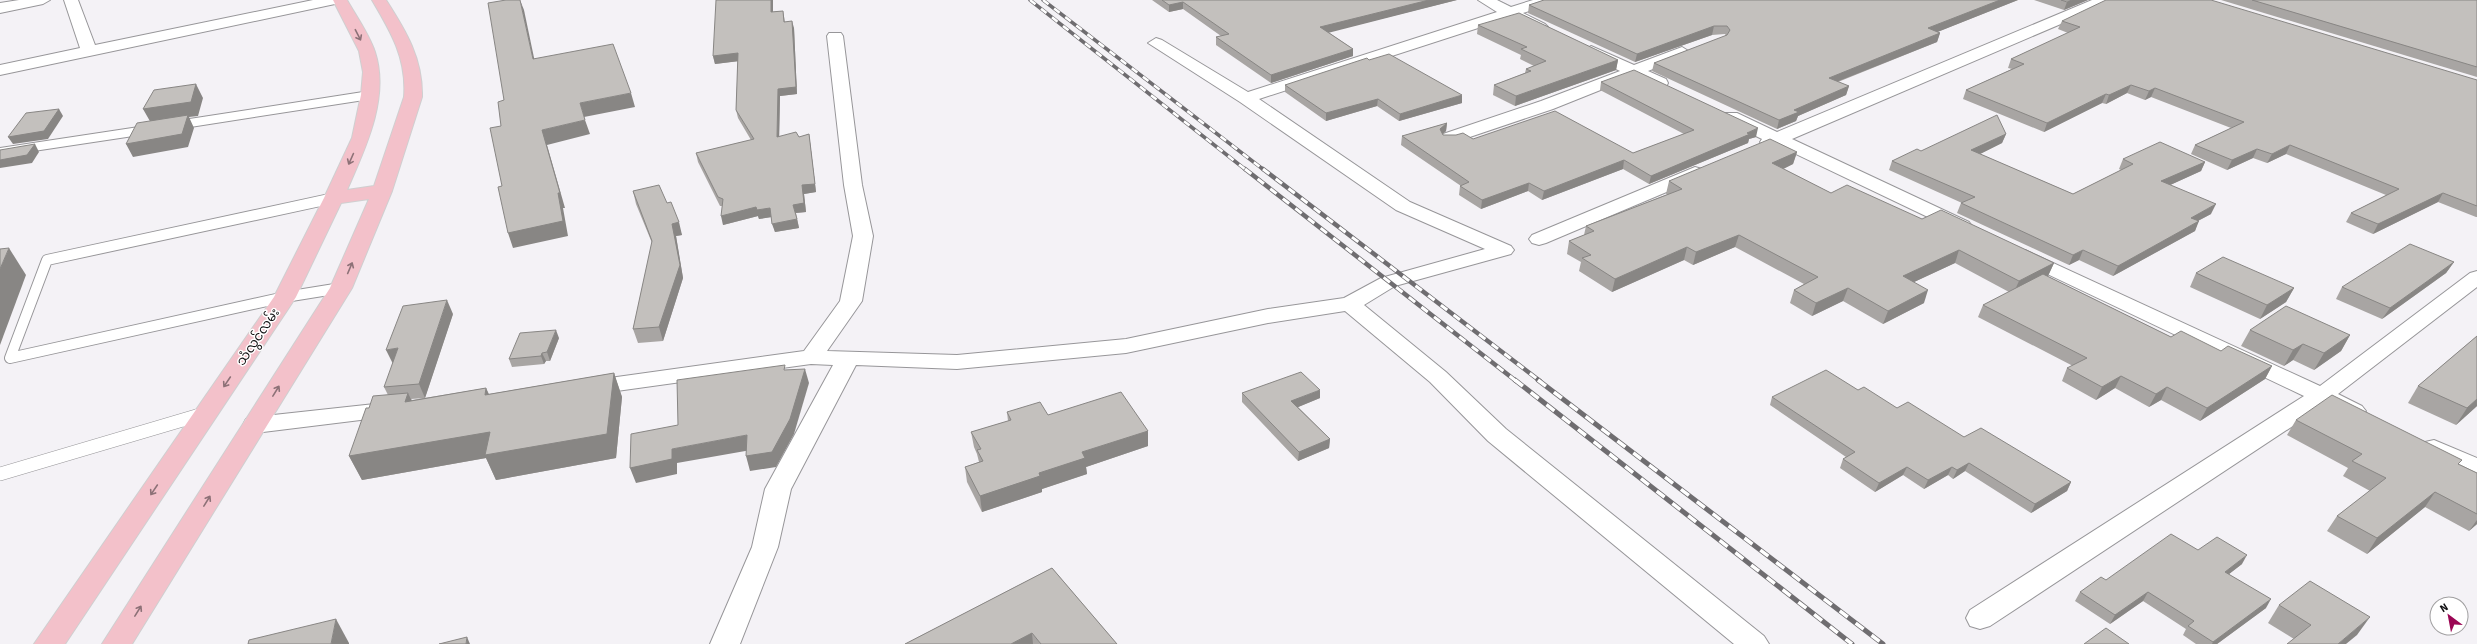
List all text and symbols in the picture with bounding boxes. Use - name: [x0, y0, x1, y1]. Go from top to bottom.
- one-way arrow: [355, 28, 362, 40]
- one-way arrow: [347, 153, 354, 165]
- one-way arrow: [347, 262, 354, 274]
- street label: သံလွင်လမ်း: [232, 305, 285, 370]
- one-way arrow: [223, 376, 231, 387]
- one-way arrow: [273, 385, 281, 397]
- one-way arrow: [150, 484, 158, 495]
- one-way arrow: [203, 496, 211, 507]
- north arrow: [2429, 596, 2469, 636]
- text: N: [2437, 600, 2451, 616]
- one-way arrow: [134, 605, 142, 617]

